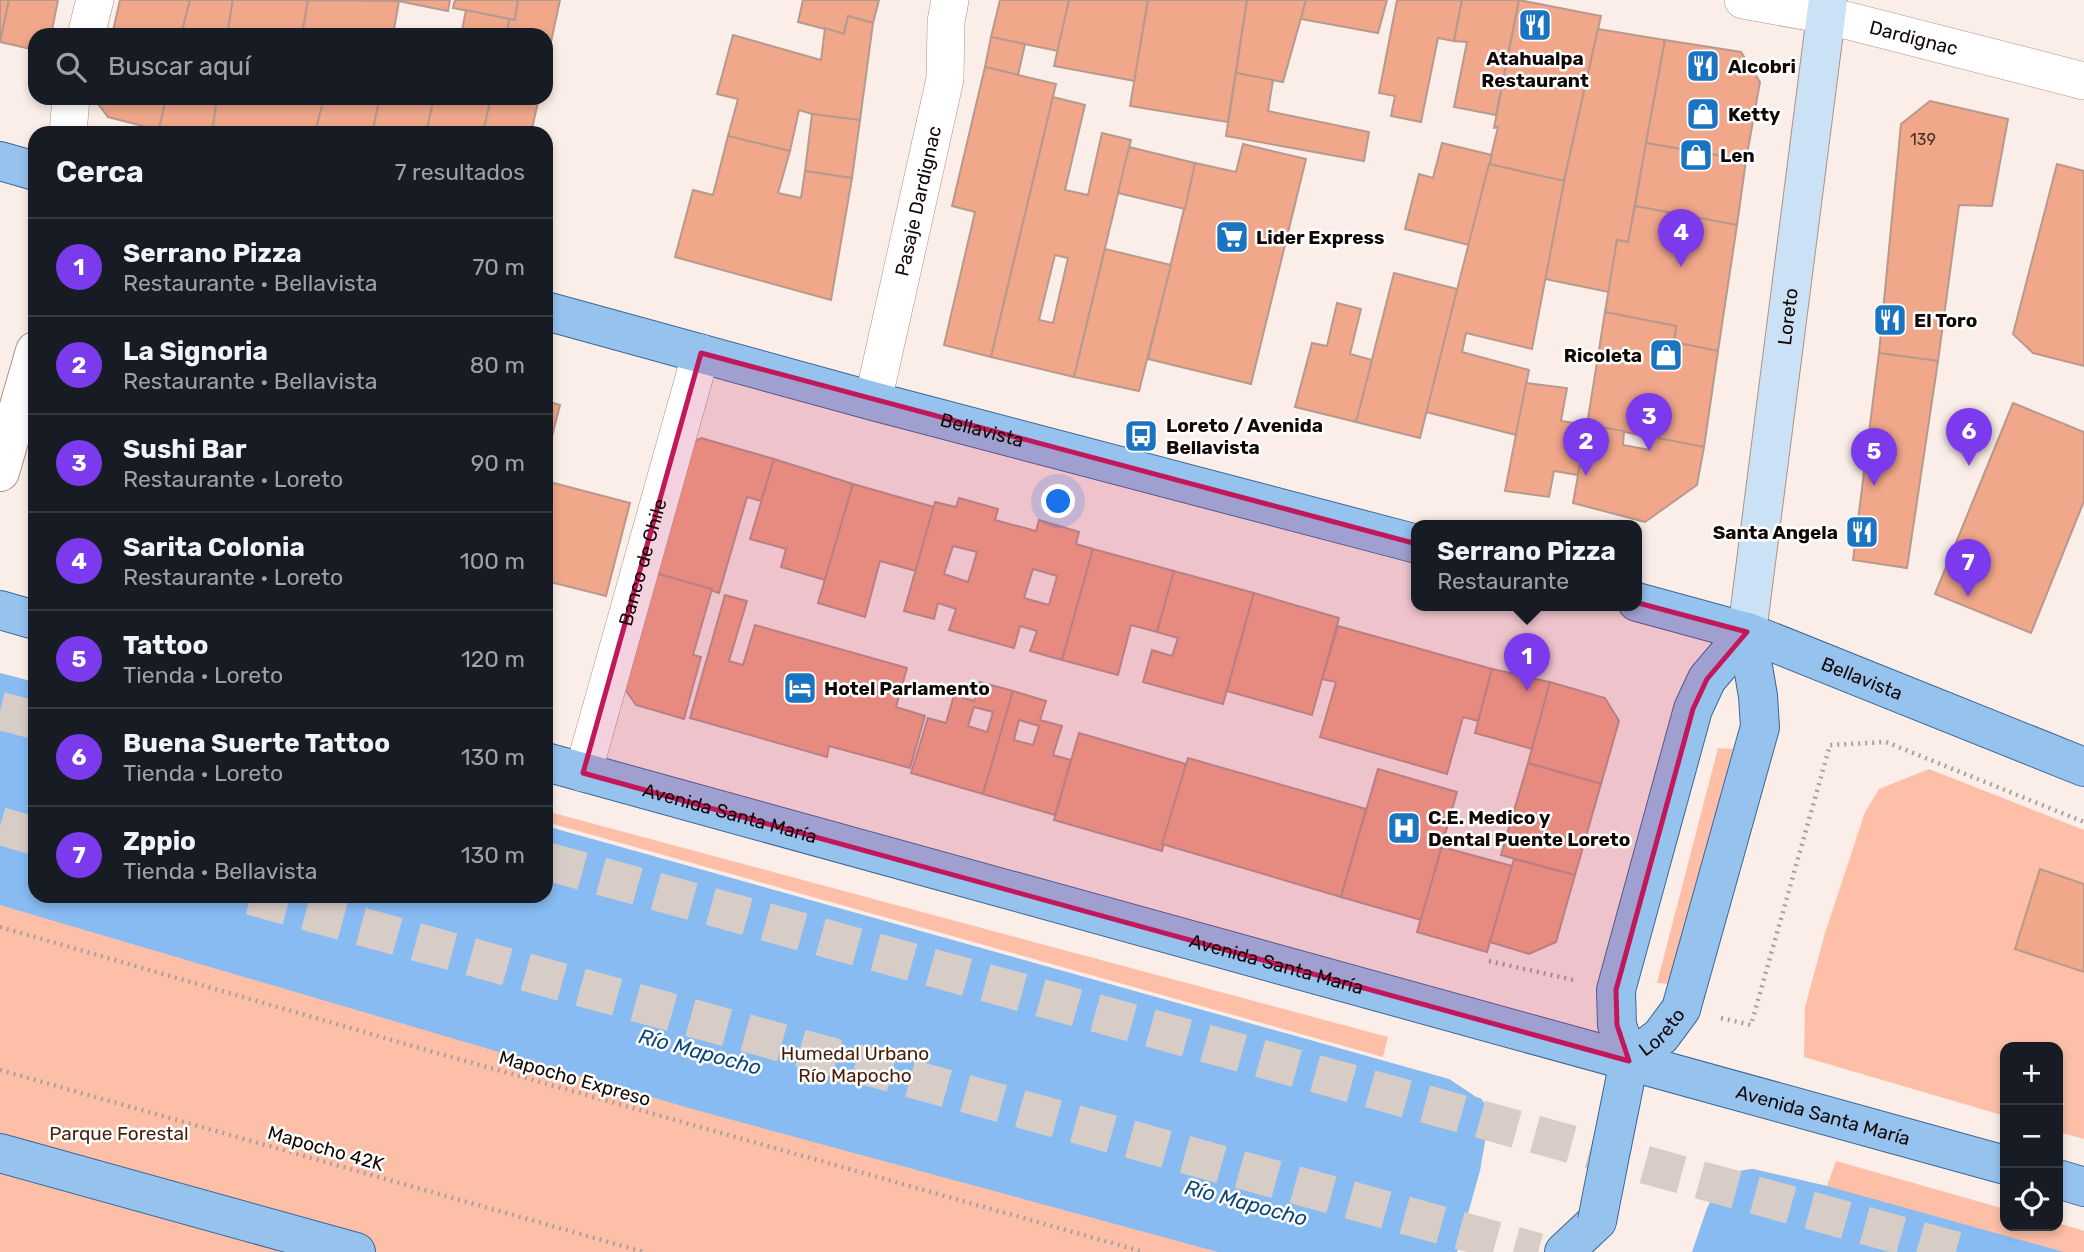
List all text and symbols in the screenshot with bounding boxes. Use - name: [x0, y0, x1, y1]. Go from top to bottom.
- restaurant icon: Atahualpa Restaurant: [1516, 6, 1554, 44]
- street label: Dardignac: [1867, 16, 1960, 60]
- search box: [28, 28, 553, 105]
- place label: Atahualpa Restaurant: [1481, 47, 1589, 92]
- restaurant icon: Alcobri: [1684, 47, 1722, 85]
- icon: search: [52, 48, 90, 86]
- text: Buscar aquí: [108, 51, 250, 82]
- place label: Alcobri: [1728, 55, 1796, 78]
- shop icon: Ketty: [1684, 95, 1722, 133]
- place label: Ketty: [1728, 103, 1781, 126]
- street label: Pasaje Dardignac: [890, 124, 946, 278]
- house number: 139: [1910, 130, 1936, 149]
- shop icon: Len: [1677, 136, 1715, 174]
- place label: Len: [1720, 144, 1755, 167]
- text: Cerca: [56, 154, 144, 190]
- text: 7 resultados: [395, 158, 525, 186]
- pin: 4: [1658, 209, 1704, 267]
- supermarket icon: Lider Express: [1213, 218, 1251, 256]
- place label: Lider Express: [1256, 226, 1385, 249]
- text: Serrano Pizza: [123, 238, 302, 269]
- text: 1: [73, 253, 85, 281]
- text: 70 m: [473, 253, 525, 281]
- text: Restaurante · Bellavista: [123, 269, 377, 297]
- street label: Loreto: [1773, 287, 1803, 347]
- restaurant icon: El Toro: [1871, 301, 1909, 339]
- place label: El Toro: [1914, 309, 1977, 332]
- text: La Signoria: [123, 336, 268, 367]
- shop icon: Ricoleta: [1647, 336, 1685, 374]
- place label: Ricoleta: [1564, 344, 1642, 367]
- text: 2: [72, 351, 86, 379]
- text: 80 m: [470, 351, 525, 379]
- text: Restaurante · Bellavista: [123, 367, 377, 395]
- pin: 3: [1626, 393, 1672, 451]
- street label: Bellavista: [938, 408, 1026, 452]
- pin: 6: [1946, 408, 1992, 466]
- place label: Loreto / Avenida Bellavista: [1166, 414, 1323, 459]
- bus stop icon: Loreto / Avenida Bellavista: [1122, 417, 1160, 455]
- pin: 2: [1563, 418, 1609, 476]
- pin: 5: [1851, 428, 1897, 486]
- text: Sushi Bar: [123, 434, 247, 465]
- text: 3: [71, 449, 87, 477]
- text: 90 m: [471, 449, 525, 477]
- text: Restaurante · Loreto: [123, 465, 343, 493]
- your location: [1041, 484, 1075, 518]
- street label: Banco de Chile: [614, 496, 672, 629]
- restaurant icon: Santa Angela: [1843, 513, 1881, 551]
- popup: [1411, 520, 1642, 611]
- place label: Santa Angela: [1713, 521, 1838, 544]
- text: Sarita Colonia: [123, 532, 305, 563]
- text: Serrano Pizza: [1437, 536, 1616, 567]
- pin: 7: [1945, 539, 1991, 597]
- text: 4: [71, 547, 87, 575]
- text: 100 m: [460, 547, 525, 575]
- text: Restaurante · Loreto: [123, 563, 343, 591]
- text: Restaurante: [1437, 567, 1569, 595]
- text: Tattoo: [123, 630, 208, 661]
- pin: 1: [1504, 633, 1550, 691]
- text: 5: [72, 645, 86, 673]
- text: 120 m: [461, 645, 525, 673]
- street label: Bellavista: [1818, 652, 1906, 705]
- text: Tienda · Loreto: [123, 661, 283, 689]
- hotel icon: Hotel Parlamento: [781, 669, 819, 707]
- place label: Hotel Parlamento: [824, 677, 990, 700]
- text: Buena Suerte Tattoo: [123, 728, 390, 759]
- text: 6: [72, 743, 86, 771]
- text: 130 m: [461, 743, 525, 771]
- text: Tienda · Loreto: [123, 759, 283, 787]
- street label: Avenida Santa María: [640, 778, 820, 848]
- place label: C.E. Medico y Dental Puente Loreto: [1428, 806, 1630, 851]
- hospital icon: C.E. Medico y Dental Puente Loreto: [1385, 809, 1423, 847]
- text: Zppio: [123, 826, 196, 857]
- text: 7: [72, 841, 86, 869]
- text: 130 m: [461, 841, 525, 869]
- text: Tienda · Bellavista: [123, 857, 317, 885]
- street label: Avenida Santa María: [1187, 929, 1366, 999]
- street label: Loreto: [1634, 1004, 1690, 1061]
- water label: Río Mapocho: [636, 1023, 764, 1080]
- park label: Humedal Urbano Río Mapocho: [781, 1042, 929, 1087]
- map controls: [2000, 1042, 2063, 1231]
- button: +: [2000, 1042, 2063, 1105]
- street label: Mapocho Expreso: [496, 1046, 653, 1111]
- street label: Avenida Santa María: [1733, 1080, 1913, 1150]
- button: −: [2000, 1105, 2063, 1168]
- street label: Mapocho 42K: [265, 1121, 387, 1176]
- park label: Parque Forestal: [49, 1122, 189, 1145]
- button: locate: [2000, 1168, 2063, 1231]
- water label: Río Mapocho: [1182, 1174, 1310, 1231]

